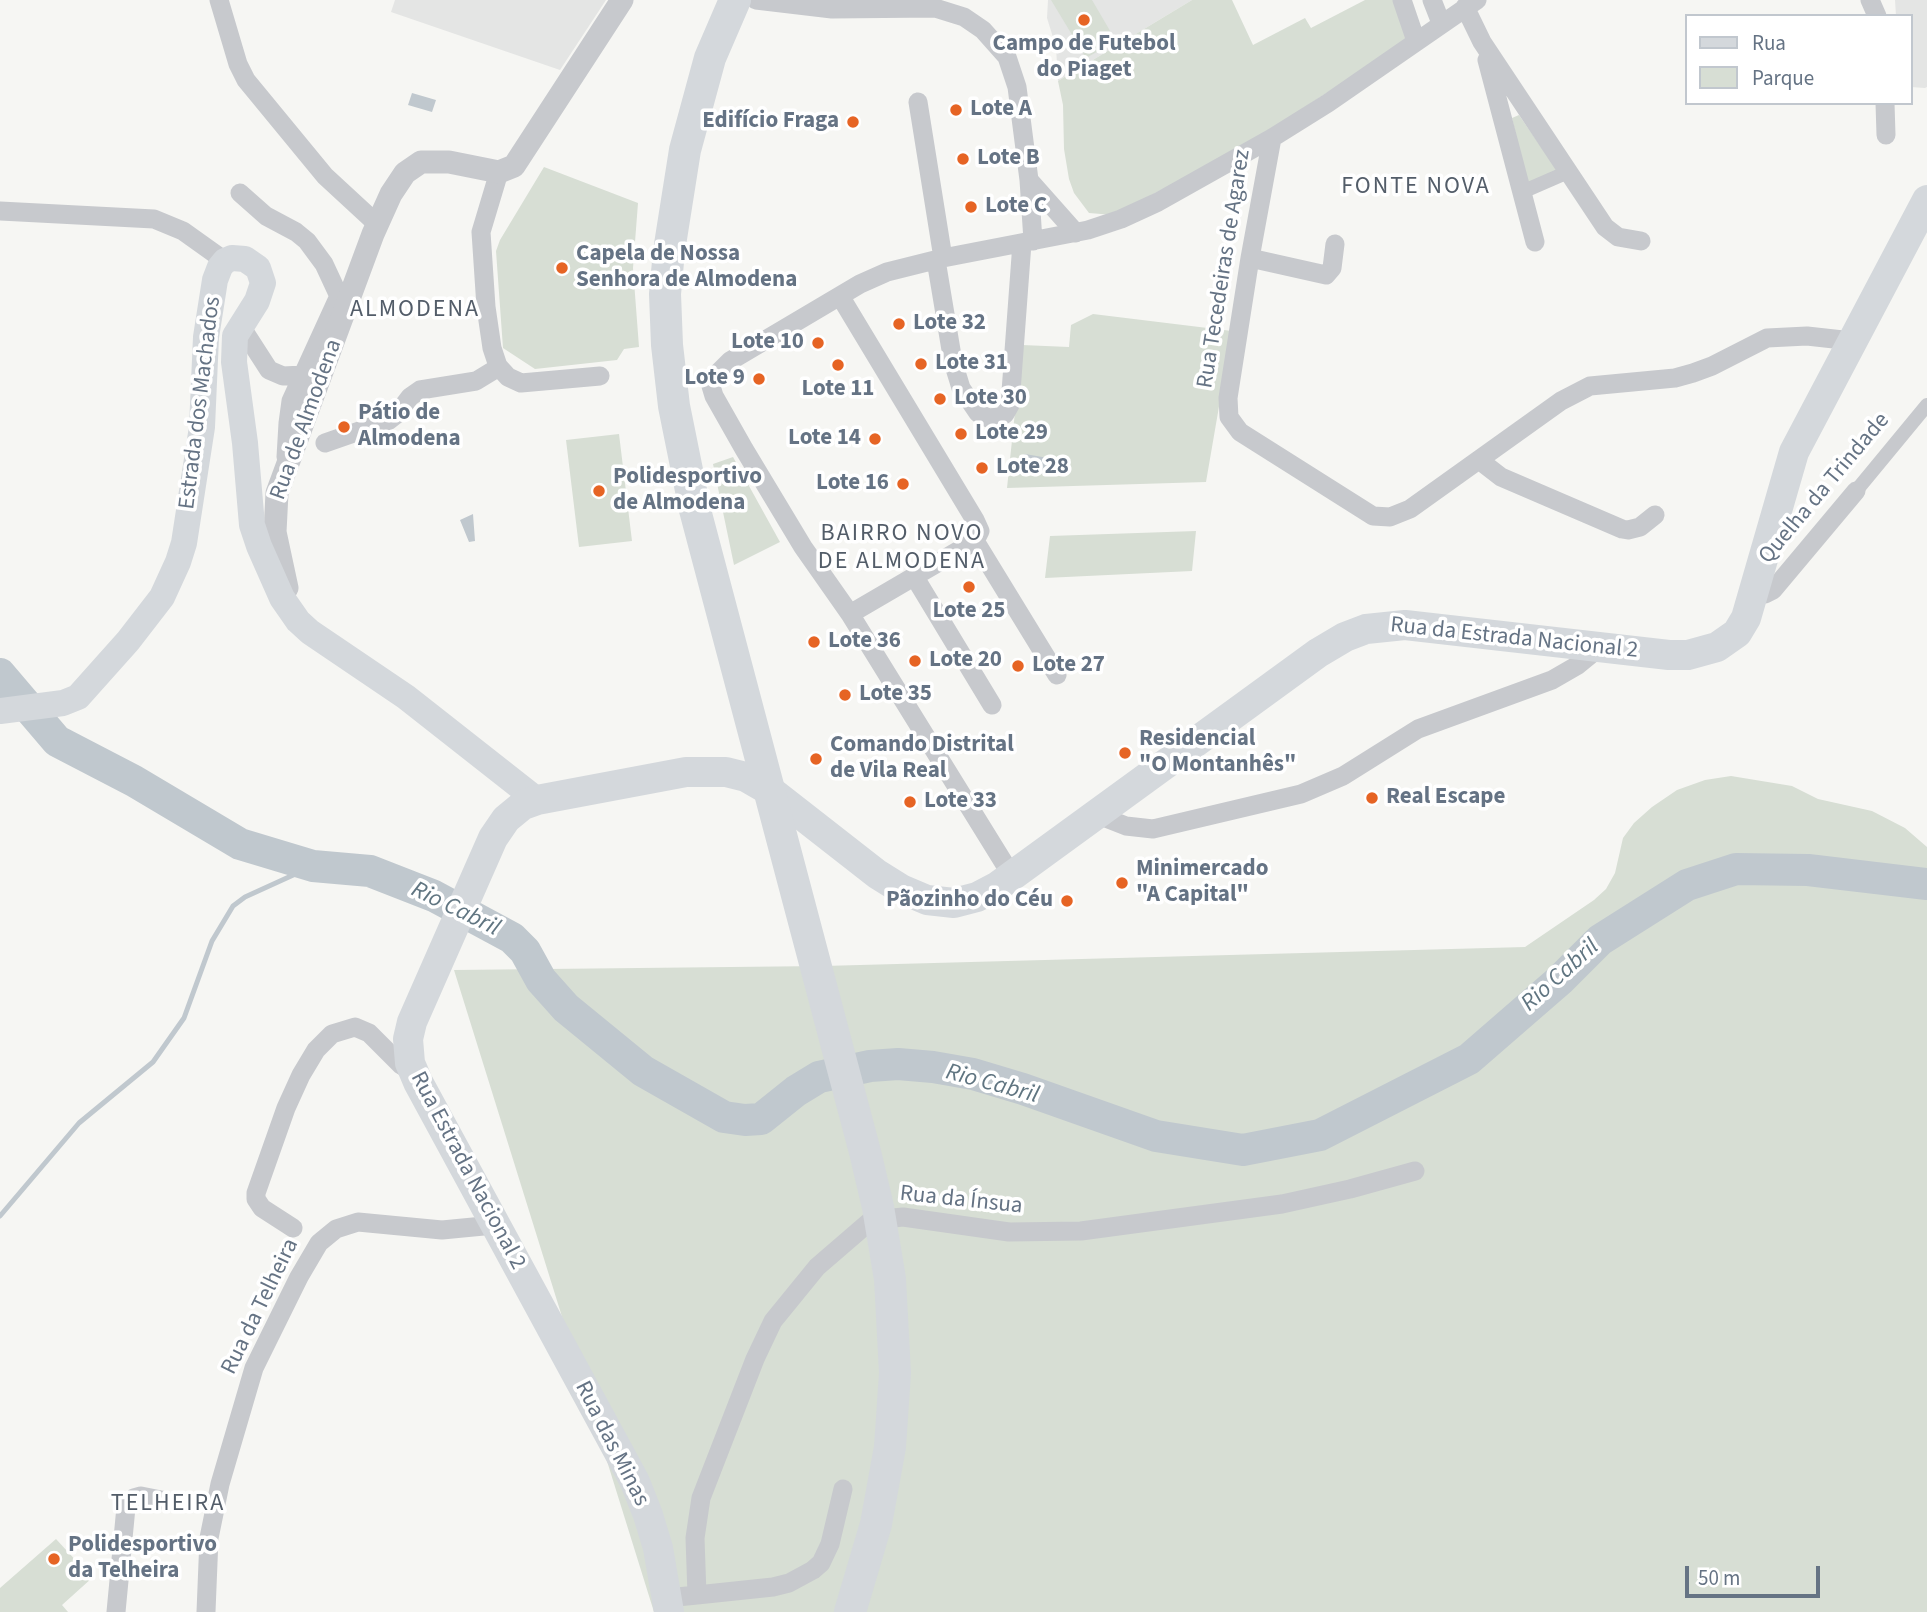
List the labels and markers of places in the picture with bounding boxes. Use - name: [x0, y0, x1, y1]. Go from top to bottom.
- marker: Campo de Futebol do Piaget: [1076, 12, 1092, 28]
- place label: Campo de Futebol do Piaget: [993, 31, 1175, 85]
- place label: Lote A: [970, 96, 1032, 124]
- marker: Lote A: [948, 102, 964, 118]
- place label: Edifício Fraga: [702, 108, 839, 136]
- marker: Edifício Fraga: [845, 114, 861, 130]
- place label: Lote B: [977, 145, 1040, 173]
- marker: Lote B: [955, 151, 971, 167]
- place label: Lote C: [985, 193, 1047, 221]
- marker: Lote C: [963, 199, 979, 215]
- place label: Capela de Nossa Senhora de Almodena: [576, 241, 797, 295]
- marker: Capela de Nossa Senhora de Almodena: [554, 260, 570, 276]
- place label: Lote 32: [913, 310, 986, 338]
- marker: Lote 32: [891, 316, 907, 332]
- place label: Lote 10: [731, 329, 804, 357]
- marker: Lote 10: [810, 335, 826, 351]
- place label: Lote 31: [935, 350, 1008, 378]
- marker: Lote 31: [913, 356, 929, 372]
- marker: Lote 11: [830, 357, 846, 373]
- place label: Lote 9: [684, 365, 745, 393]
- marker: Lote 9: [751, 371, 767, 387]
- place label: Lote 11: [802, 376, 874, 404]
- place label: Lote 30: [954, 385, 1027, 413]
- marker: Lote 30: [932, 391, 948, 407]
- place label: Pátio de Almodena: [358, 400, 461, 454]
- marker: Pátio de Almodena: [336, 419, 352, 435]
- place label: Lote 29: [975, 420, 1048, 448]
- place label: Lote 14: [788, 425, 861, 453]
- marker: Lote 29: [953, 426, 969, 442]
- marker: Lote 14: [867, 431, 883, 447]
- place label: Lote 28: [996, 454, 1069, 482]
- marker: Lote 28: [974, 460, 990, 476]
- place label: Polidesportivo de Almodena: [613, 464, 762, 518]
- place label: Lote 16: [816, 470, 889, 498]
- marker: Lote 16: [895, 476, 911, 492]
- marker: Polidesportivo de Almodena: [591, 483, 607, 499]
- marker: Lote 25: [961, 579, 977, 595]
- place label: Lote 25: [933, 598, 1005, 626]
- place label: Lote 36: [828, 628, 901, 656]
- marker: Lote 36: [806, 634, 822, 650]
- place label: Lote 20: [929, 647, 1002, 675]
- place label: Lote 27: [1032, 652, 1105, 680]
- marker: Lote 20: [907, 653, 923, 669]
- marker: Lote 27: [1010, 658, 1026, 674]
- place label: Lote 35: [859, 681, 932, 709]
- marker: Lote 35: [837, 687, 853, 703]
- place label: Residencial "O Montanhês": [1139, 726, 1296, 780]
- place label: Comando Distrital de Vila Real: [830, 732, 1014, 786]
- marker: Residencial "O Montanhês": [1117, 745, 1133, 761]
- marker: Comando Distrital de Vila Real: [808, 751, 824, 767]
- place label: Real Escape: [1386, 784, 1505, 812]
- place label: Lote 33: [924, 788, 997, 816]
- marker: Real Escape: [1364, 790, 1380, 806]
- marker: Lote 33: [902, 794, 918, 810]
- place label: Minimercado "A Capital": [1136, 856, 1269, 910]
- marker: Minimercado "A Capital": [1114, 875, 1130, 891]
- place label: Pãozinho do Céu: [886, 887, 1053, 915]
- marker: Pãozinho do Céu: [1059, 893, 1075, 909]
- place label: Polidesportivo da Telheira: [68, 1532, 217, 1586]
- marker: Polidesportivo da Telheira: [46, 1551, 62, 1567]

